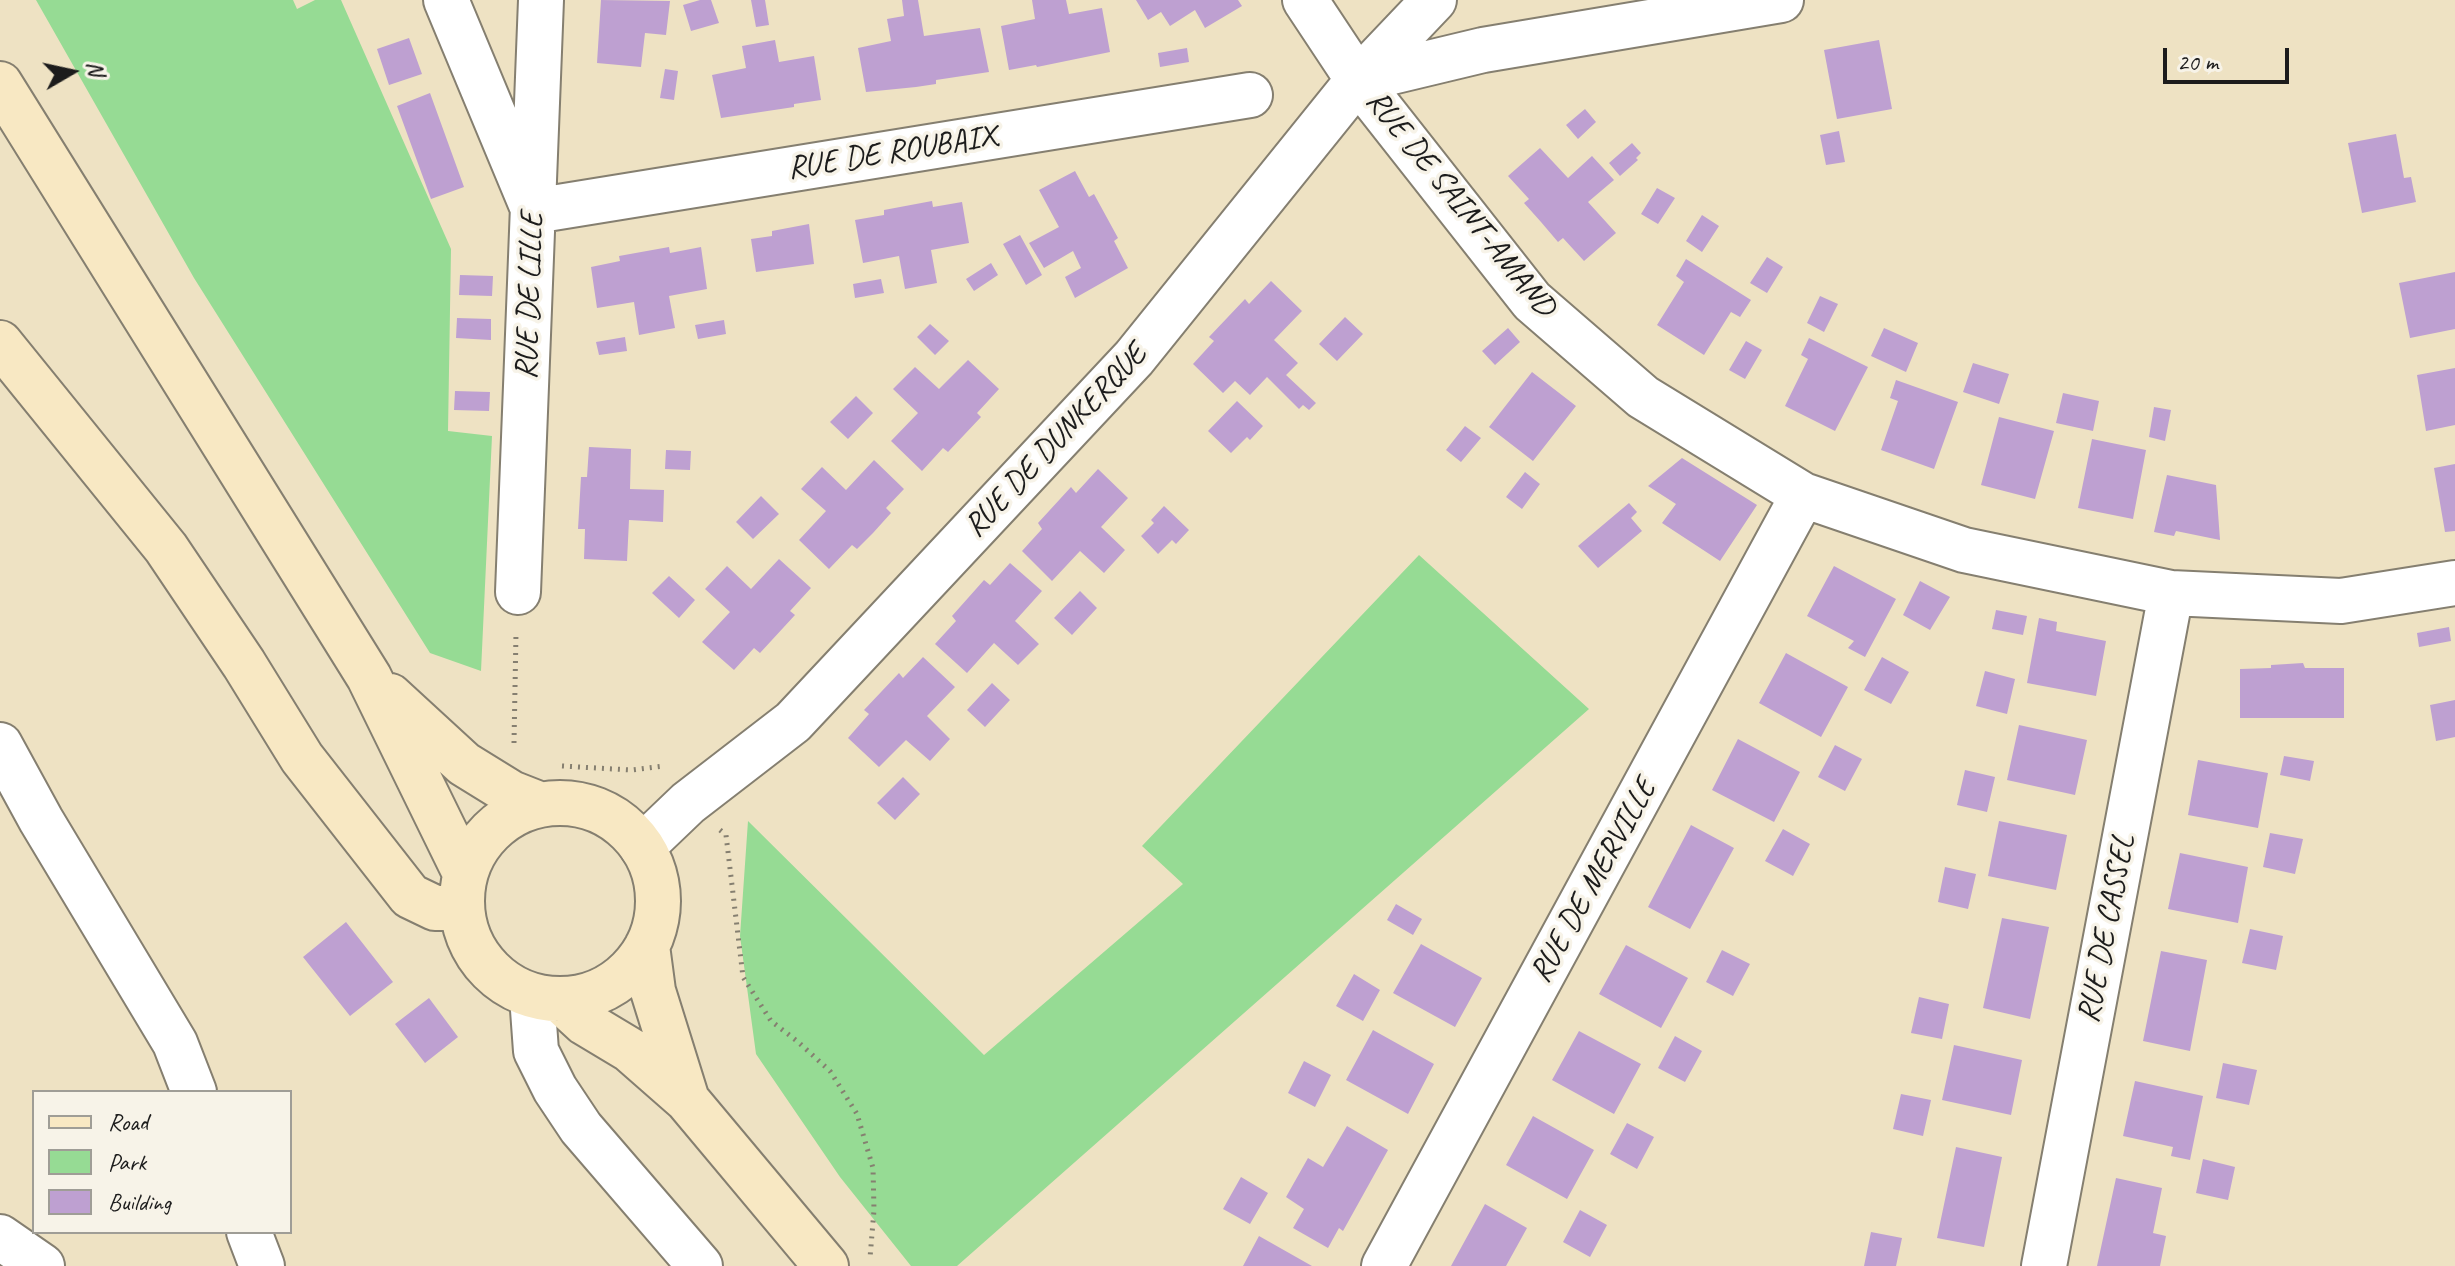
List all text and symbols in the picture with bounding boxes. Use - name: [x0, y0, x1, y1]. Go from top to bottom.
- north arrow: [32, 32, 112, 112]
- scale bar: [2167, 32, 2293, 82]
- text: 20 m: [2177, 47, 2218, 77]
- text: N: [81, 59, 111, 77]
- street label: RUE DE SAINT-AMAND: [1357, 83, 1563, 325]
- street label: RUE DE ROUBAIX: [785, 118, 999, 188]
- street label: RUE DE LILLE: [508, 212, 552, 380]
- street label: RUE DE DUNKERQUE: [957, 336, 1155, 546]
- street label: RUE DE MERVILLE: [1522, 773, 1666, 989]
- street label: RUE DE CASSEL: [2070, 832, 2144, 1026]
- legend: [32, 1090, 292, 1234]
- text: Road: [108, 1107, 148, 1137]
- text: Park: [108, 1147, 146, 1177]
- text: Building: [108, 1187, 171, 1217]

